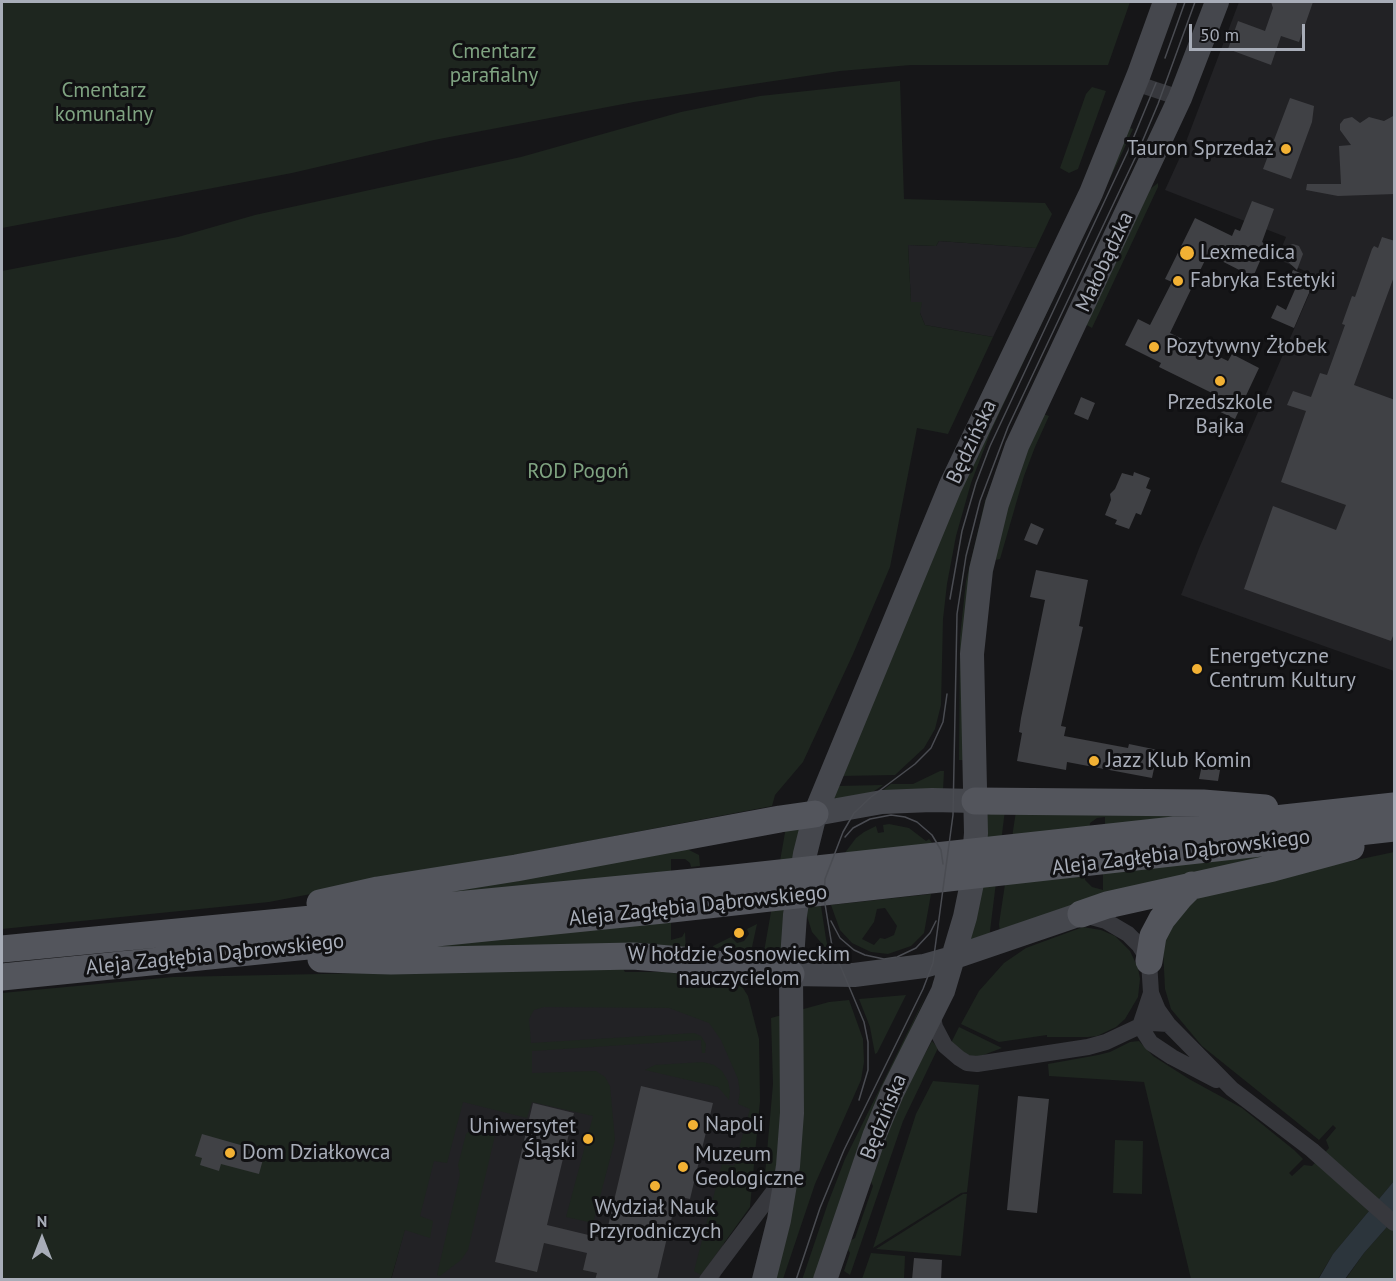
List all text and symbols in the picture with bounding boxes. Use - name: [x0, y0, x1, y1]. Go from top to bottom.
- scale bar: [1192, 12, 1308, 50]
- text: 50 m: [1200, 23, 1239, 46]
- park label: Cmentarz parafialny: [450, 39, 538, 89]
- park label: Cmentarz komunalny: [55, 78, 153, 128]
- place label: Tauron Sprzedaż: [1127, 136, 1274, 162]
- marker: Tauron Sprzedaż: [1279, 142, 1293, 156]
- street label: Małobądzka: [1071, 208, 1139, 316]
- place label: Lexmedica: [1200, 240, 1295, 266]
- marker: Lexmedica: [1178, 244, 1196, 262]
- place label: Fabryka Estetyki: [1190, 268, 1336, 294]
- marker: Fabryka Estetyki: [1171, 274, 1185, 288]
- place label: Pozytywny Żłobek: [1166, 334, 1327, 360]
- marker: Pozytywny Żłobek: [1147, 340, 1161, 354]
- marker: Przedszkole Bajka: [1213, 374, 1227, 388]
- place label: Przedszkole Bajka: [1167, 390, 1273, 440]
- street label: Będzińska: [942, 396, 1002, 488]
- park label: ROD Pogoń: [527, 459, 629, 485]
- place label: Energetyczne Centrum Kultury: [1209, 644, 1356, 694]
- marker: Energetyczne Centrum Kultury: [1190, 662, 1204, 676]
- place label: Jazz Klub Komin: [1106, 748, 1251, 774]
- marker: Jazz Klub Komin: [1087, 754, 1101, 768]
- street label: Aleja Zagłębia Dąbrowskiego: [1051, 825, 1311, 881]
- street label: Aleja Zagłębia Dąbrowskiego: [568, 880, 828, 932]
- marker: W hołdzie Sosnowieckim nauczycielom: [732, 926, 746, 940]
- street label: Aleja Zagłębia Dąbrowskiego: [85, 929, 345, 981]
- place label: W hołdzie Sosnowieckim nauczycielom: [628, 942, 850, 992]
- street label: Będzińska: [855, 1071, 913, 1163]
- place label: Napoli: [705, 1112, 764, 1138]
- place label: Uniwersytet Śląski: [469, 1114, 576, 1164]
- marker: Napoli: [686, 1118, 700, 1132]
- marker: Uniwersytet Śląski: [581, 1132, 595, 1146]
- place label: Dom Działkowca: [242, 1140, 390, 1166]
- place label: Muzeum Geologiczne: [695, 1142, 805, 1192]
- marker: Dom Działkowca: [223, 1146, 237, 1160]
- marker: Muzeum Geologiczne: [676, 1160, 690, 1174]
- marker: Wydział Nauk Przyrodniczych: [648, 1179, 662, 1193]
- place label: Wydział Nauk Przyrodniczych: [589, 1195, 721, 1245]
- north arrow: [12, 1209, 72, 1269]
- text: N: [37, 1211, 47, 1231]

